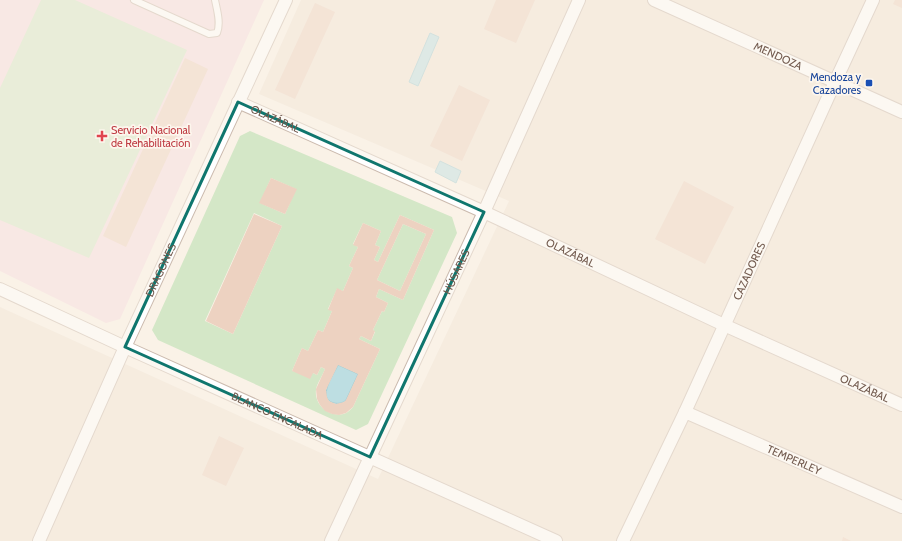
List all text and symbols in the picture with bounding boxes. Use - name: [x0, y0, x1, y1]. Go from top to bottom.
- street label: MENDOZA: [751, 39, 805, 73]
- place label: Mendoza y Cazadores: [810, 70, 861, 97]
- marker: Mendoza y Cazadores: [864, 78, 874, 88]
- street label: OLAZÁBAL: [249, 102, 303, 136]
- place label: Servicio Nacional de Rehabilitación: [111, 123, 191, 150]
- marker: Servicio Nacional de Rehabilitación: [96, 130, 108, 142]
- street label: OLAZÁBAL: [544, 235, 598, 270]
- street label: CAZADORES: [730, 239, 769, 302]
- street label: DRAGONES: [142, 241, 179, 299]
- street label: HÚSARES: [440, 246, 473, 296]
- street label: OLAZÁBAL: [838, 371, 892, 406]
- street label: BLANCO ENCALADA: [230, 389, 325, 442]
- street label: TEMPERLEY: [765, 442, 824, 478]

